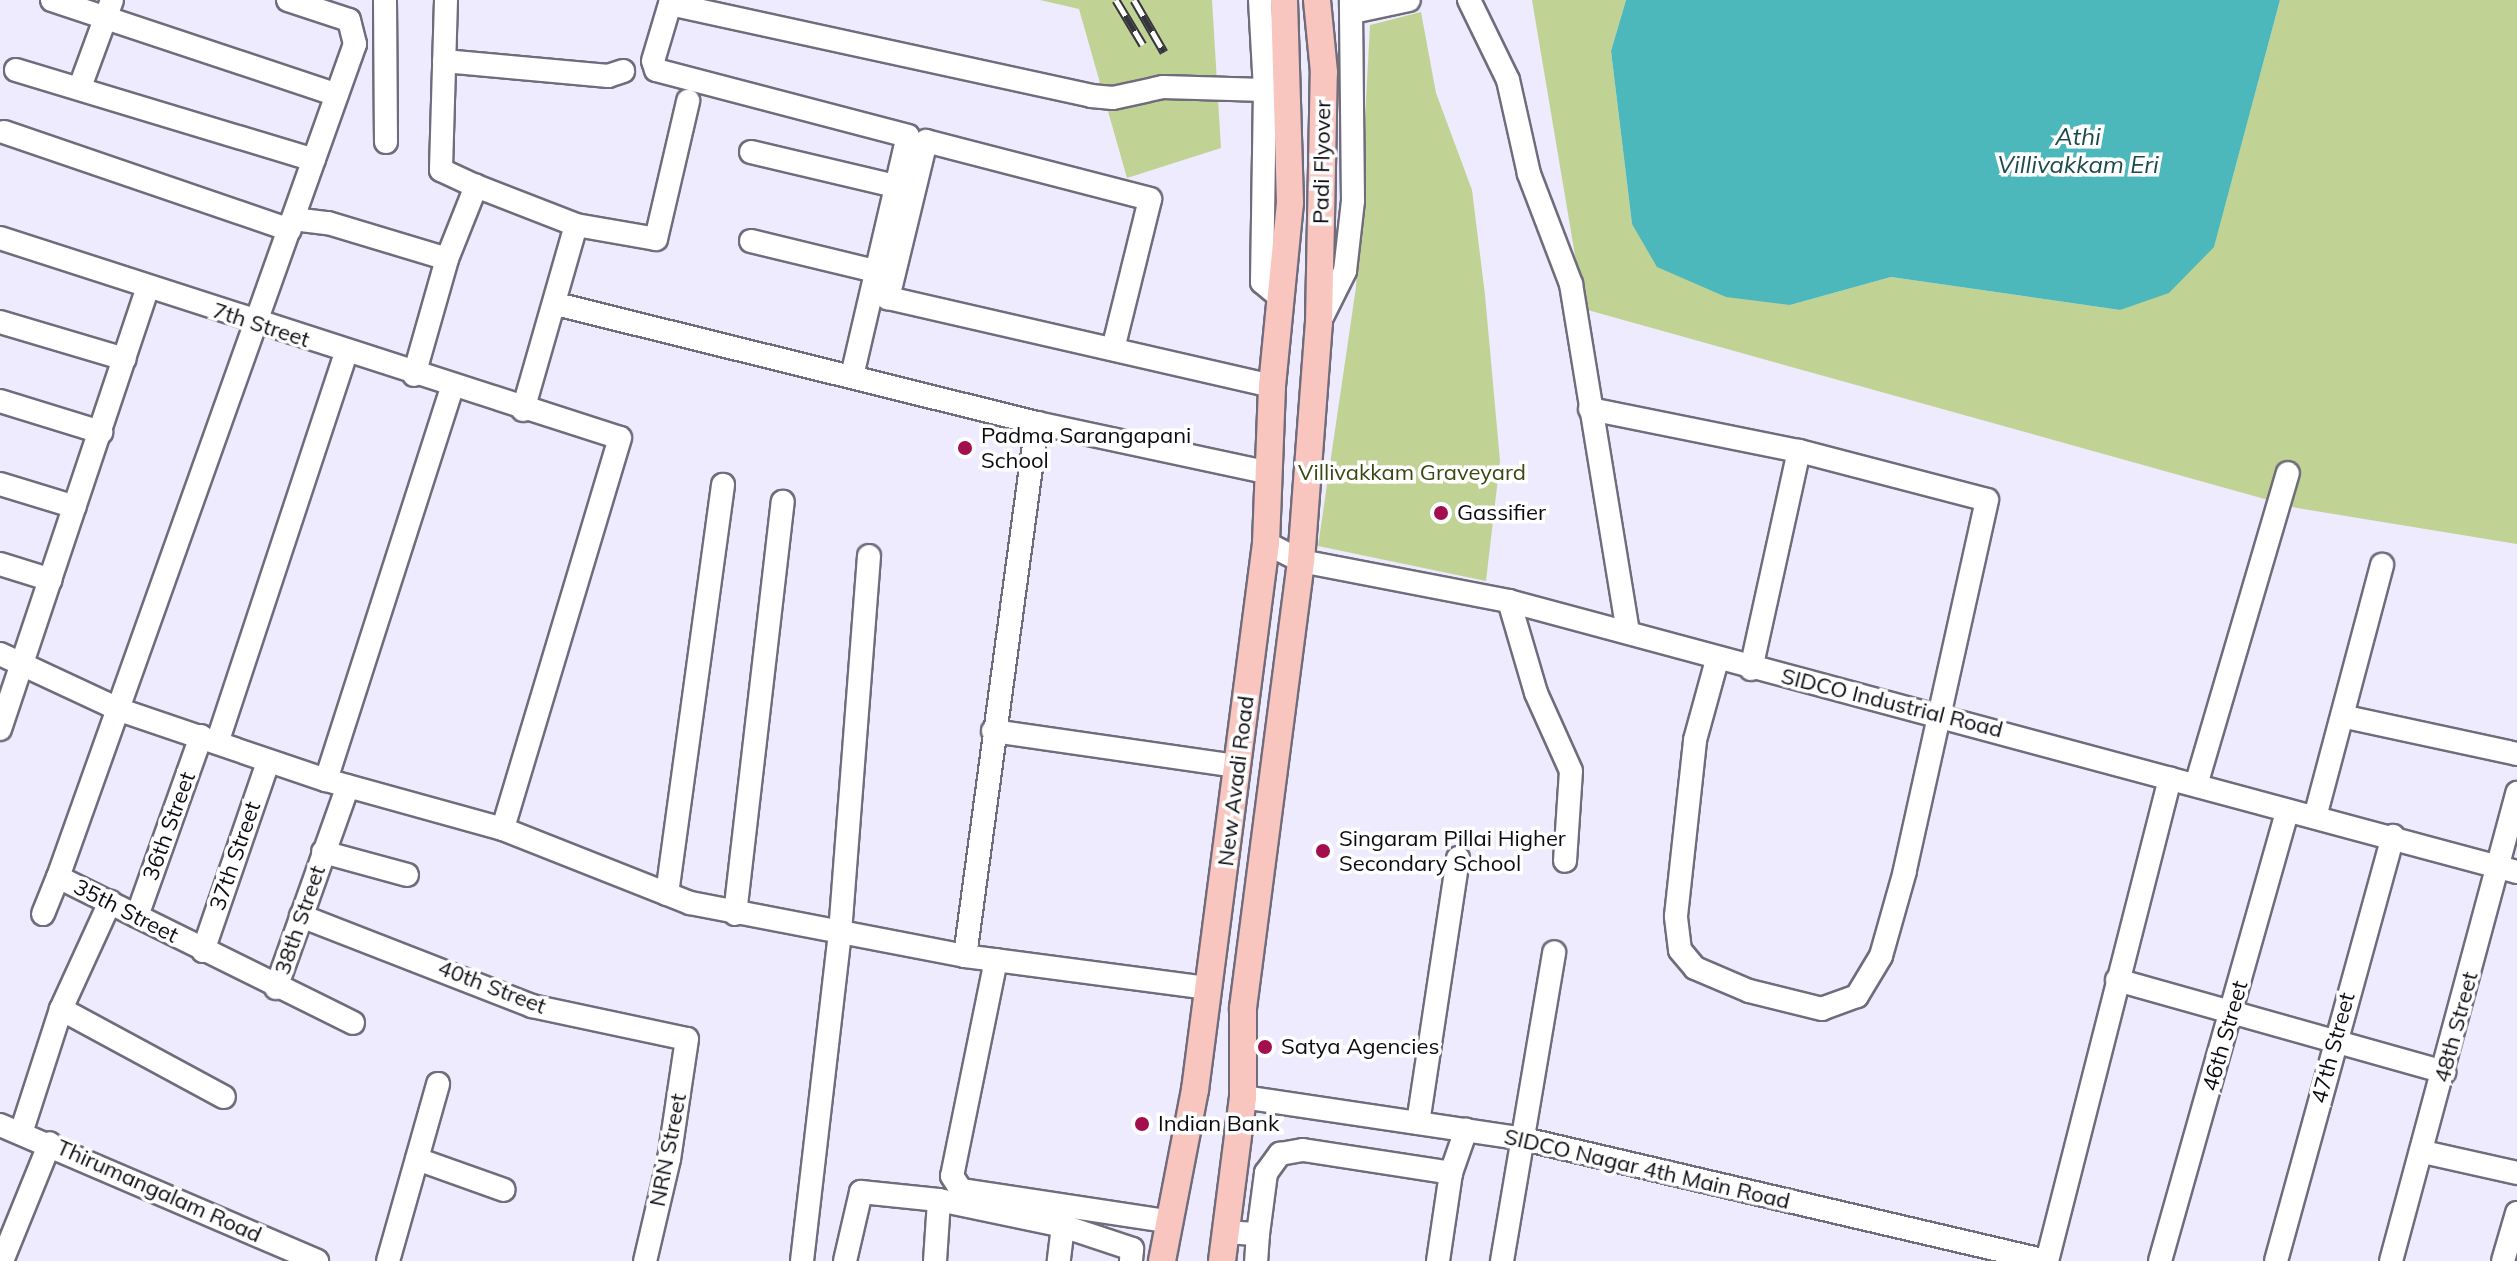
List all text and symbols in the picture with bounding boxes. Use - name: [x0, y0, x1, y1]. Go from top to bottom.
- street label: Padi Flyover: [1308, 100, 1336, 224]
- water label: Athi Villivakkam Eri: [1997, 123, 2159, 179]
- street label: 7th Street: [209, 297, 313, 353]
- place label: Padma Sarangapani School: [981, 422, 1191, 474]
- marker: Padma Sarangapani School: [956, 439, 974, 457]
- park label: Villivakkam Graveyard: [1298, 460, 1526, 486]
- place label: Gassifier: [1457, 500, 1546, 526]
- marker: Gassifier: [1432, 504, 1450, 522]
- street label: SIDCO Industrial Road: [1778, 663, 2006, 743]
- street label: New Avadi Road: [1212, 694, 1260, 868]
- street label: 36th Street: [137, 768, 201, 884]
- street label: 37th Street: [204, 798, 266, 914]
- place label: Singaram Pillai Higher Secondary School: [1339, 825, 1566, 876]
- marker: Singaram Pillai Higher Secondary School: [1314, 842, 1332, 860]
- street label: 38th Street: [269, 862, 331, 978]
- street label: 35th Street: [69, 873, 183, 949]
- street label: 40th Street: [434, 954, 550, 1020]
- street label: 48th Street: [2429, 969, 2483, 1085]
- street label: 46th Street: [2197, 978, 2253, 1094]
- street label: 47th Street: [2306, 990, 2360, 1106]
- place label: Satya Agencies: [1281, 1034, 1439, 1060]
- marker: Satya Agencies: [1256, 1038, 1274, 1056]
- street label: NRN Street: [644, 1091, 692, 1209]
- place label: Indian Bank: [1158, 1111, 1279, 1137]
- marker: Indian Bank: [1133, 1115, 1151, 1133]
- street label: SIDCO Nagar 4th Main Road: [1502, 1123, 1792, 1215]
- street label: Thirumangalam Road: [53, 1134, 265, 1248]

